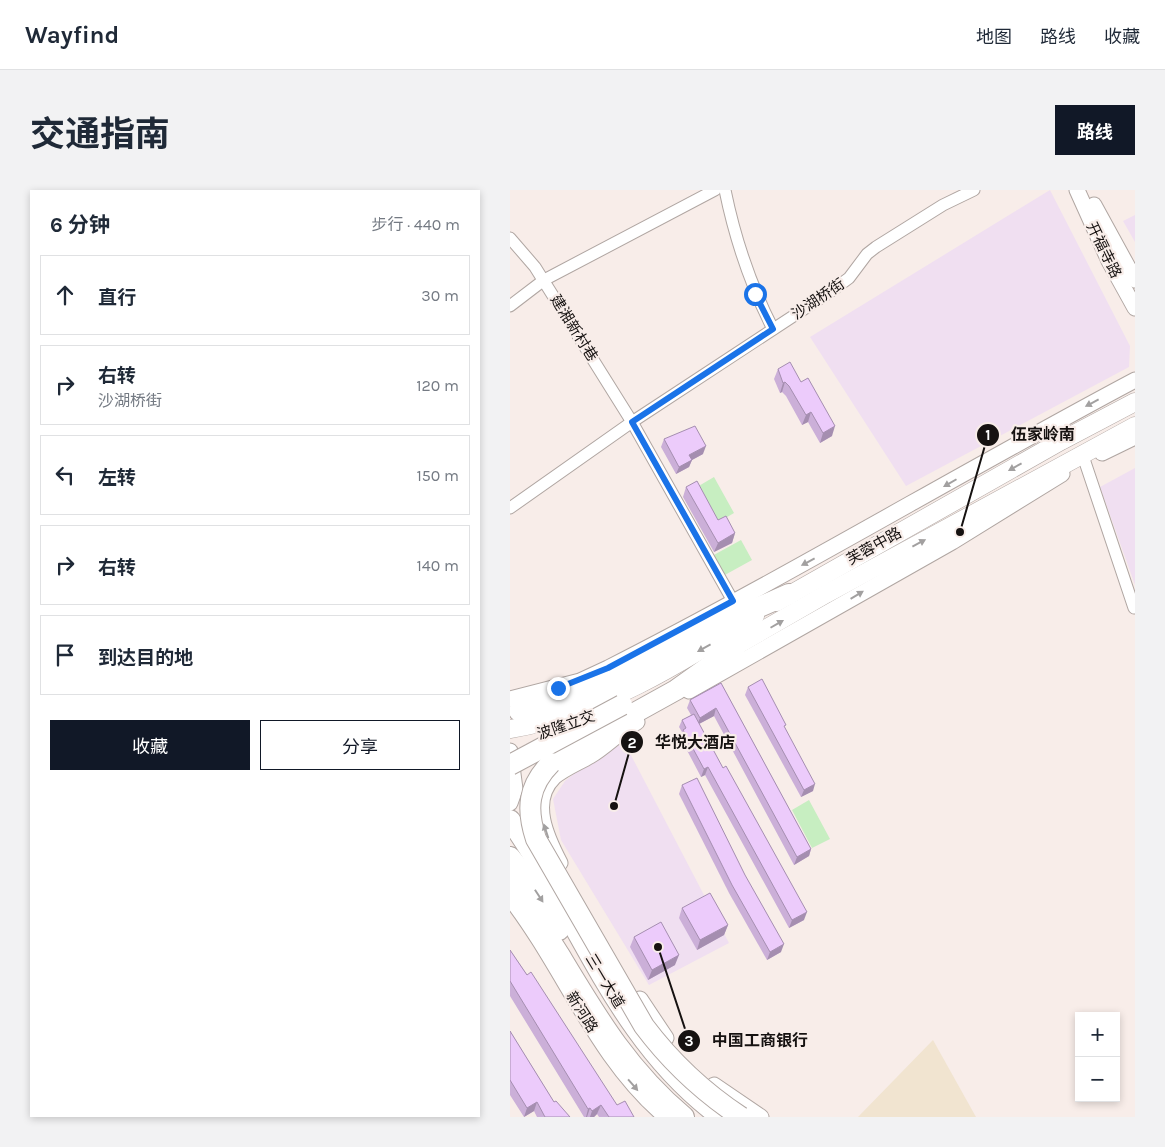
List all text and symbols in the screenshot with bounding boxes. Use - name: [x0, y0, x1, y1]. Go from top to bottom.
- text: Wayfind: [25, 21, 119, 49]
- text: 地图: [976, 26, 1012, 48]
- text: 路线: [1040, 26, 1076, 48]
- text: 收藏: [1104, 26, 1140, 48]
- button: 路线: [1055, 105, 1135, 155]
- text: 交通指南: [30, 114, 170, 155]
- text: 6 分钟: [50, 213, 110, 237]
- text: 步行 · 440 m: [371, 215, 460, 234]
- street label: 开福寺路: [1083, 219, 1125, 281]
- street label: 沙湖桥街: [788, 275, 848, 323]
- icon: ahead: [51, 281, 79, 309]
- route start: [744, 283, 767, 306]
- text: 30 m: [421, 286, 459, 305]
- text: 直行: [98, 287, 136, 309]
- street label: 建湘新村巷: [546, 291, 602, 365]
- text: 右转: [98, 365, 136, 387]
- icon: right: [51, 371, 79, 399]
- text: 120 m: [416, 376, 459, 395]
- text: 沙湖桥街: [98, 391, 162, 410]
- one-way arrow: [1085, 399, 1099, 407]
- callout: 伍家岭南: [976, 419, 1085, 450]
- text: 伍家岭南: [1011, 425, 1075, 444]
- text: 1: [985, 426, 991, 444]
- icon: left: [51, 461, 79, 489]
- one-way arrow: [1009, 462, 1022, 471]
- text: 150 m: [416, 466, 459, 485]
- text: 左转: [98, 467, 136, 489]
- one-way arrow: [943, 478, 957, 487]
- street label: 芙蓉中路: [843, 524, 905, 568]
- one-way arrow: [912, 539, 925, 548]
- icon: right: [51, 551, 79, 579]
- text: 140 m: [417, 556, 459, 575]
- text: 右转: [98, 557, 136, 579]
- one-way arrow: [801, 558, 815, 566]
- one-way arrow: [851, 590, 864, 599]
- one-way arrow: [771, 619, 784, 628]
- icon: arrive: [51, 641, 79, 669]
- one-way arrow: [697, 643, 710, 652]
- text: 到达目的地: [98, 647, 193, 669]
- route end: [547, 677, 570, 700]
- street label: 波隆立交: [535, 707, 597, 743]
- button: 收藏: [50, 720, 250, 770]
- button: 分享: [260, 720, 460, 770]
- callout: 华悦大酒店: [620, 727, 745, 758]
- text: 华悦大酒店: [655, 733, 735, 752]
- text: 2: [627, 734, 637, 752]
- one-way arrow: [542, 823, 550, 838]
- one-way arrow: [534, 889, 543, 903]
- street label: 三一大道: [582, 951, 628, 1011]
- street label: 新河路: [562, 988, 602, 1036]
- map controls: [1075, 1012, 1120, 1102]
- button: +: [1075, 1012, 1120, 1057]
- callout: 中国工商银行: [677, 1025, 818, 1056]
- text: 中国工商银行: [712, 1031, 808, 1050]
- text: 3: [684, 1032, 694, 1050]
- button: −: [1075, 1057, 1120, 1102]
- one-way arrow: [628, 1078, 639, 1091]

